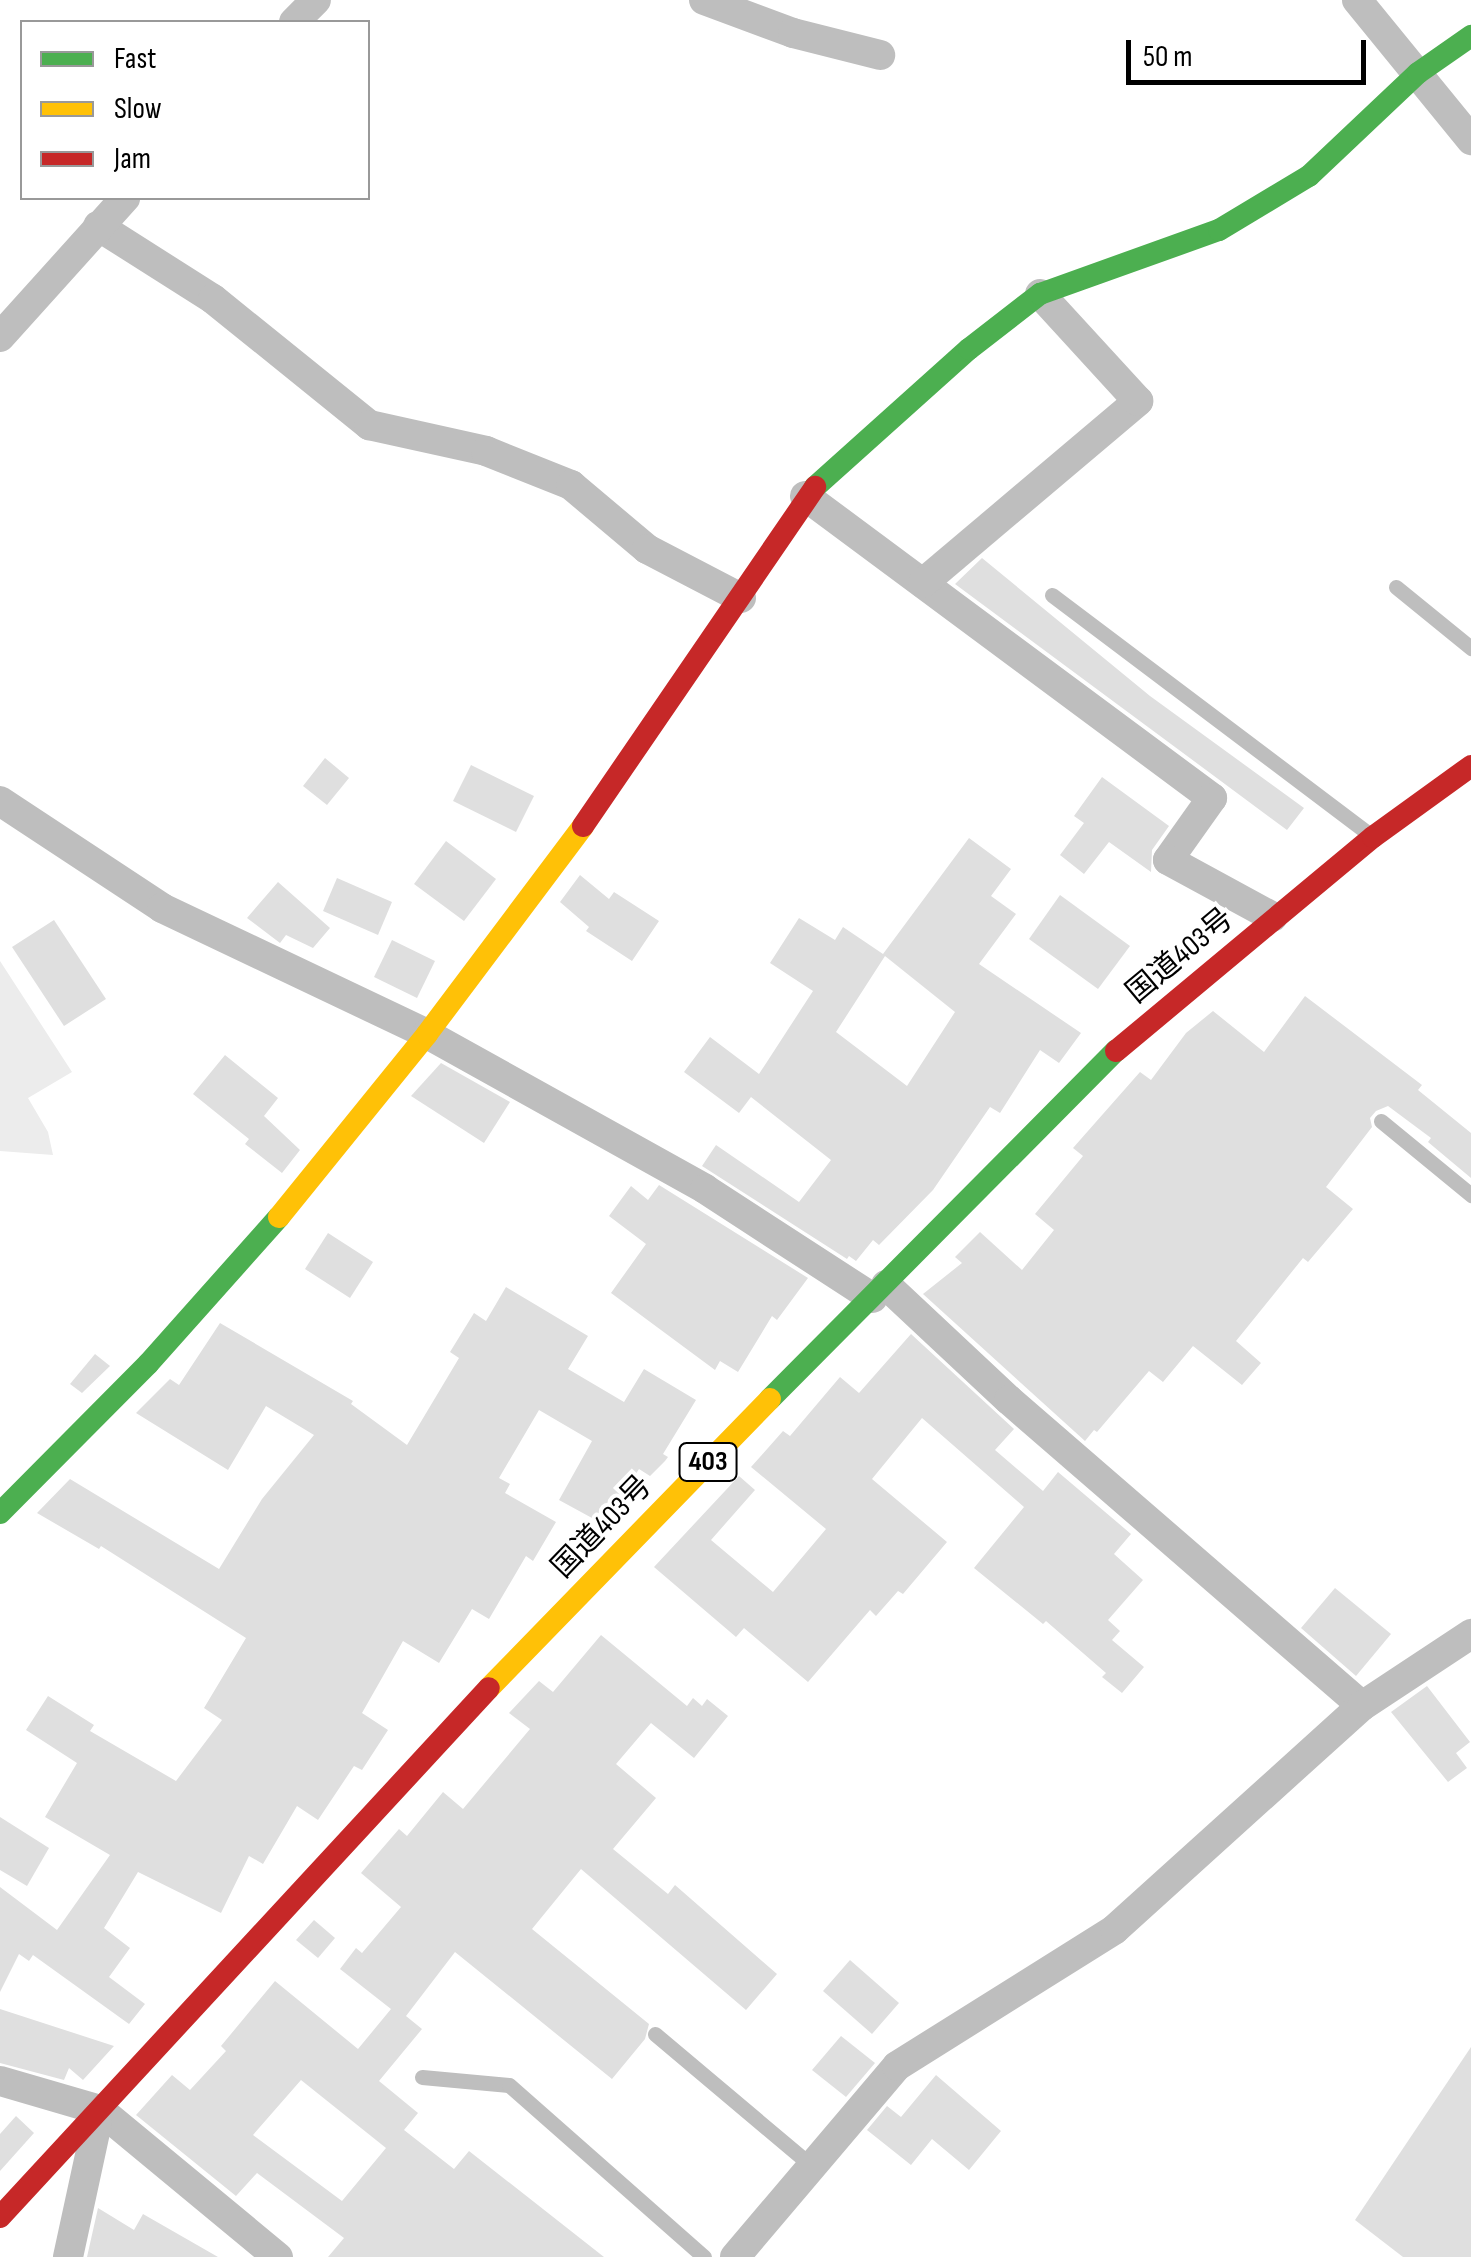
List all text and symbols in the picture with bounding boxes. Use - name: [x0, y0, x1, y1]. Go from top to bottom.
- legend: [20, 20, 370, 200]
- scale bar: [1131, 20, 1371, 82]
- text: 50 m: [1143, 39, 1192, 75]
- text: Fast: [114, 41, 156, 77]
- text: Slow: [114, 91, 162, 127]
- text: Jam: [114, 141, 151, 177]
- street label: 国道403号: [1119, 901, 1241, 1011]
- road number: 403: [678, 1439, 738, 1485]
- street label: 国道403号: [544, 1468, 660, 1586]

